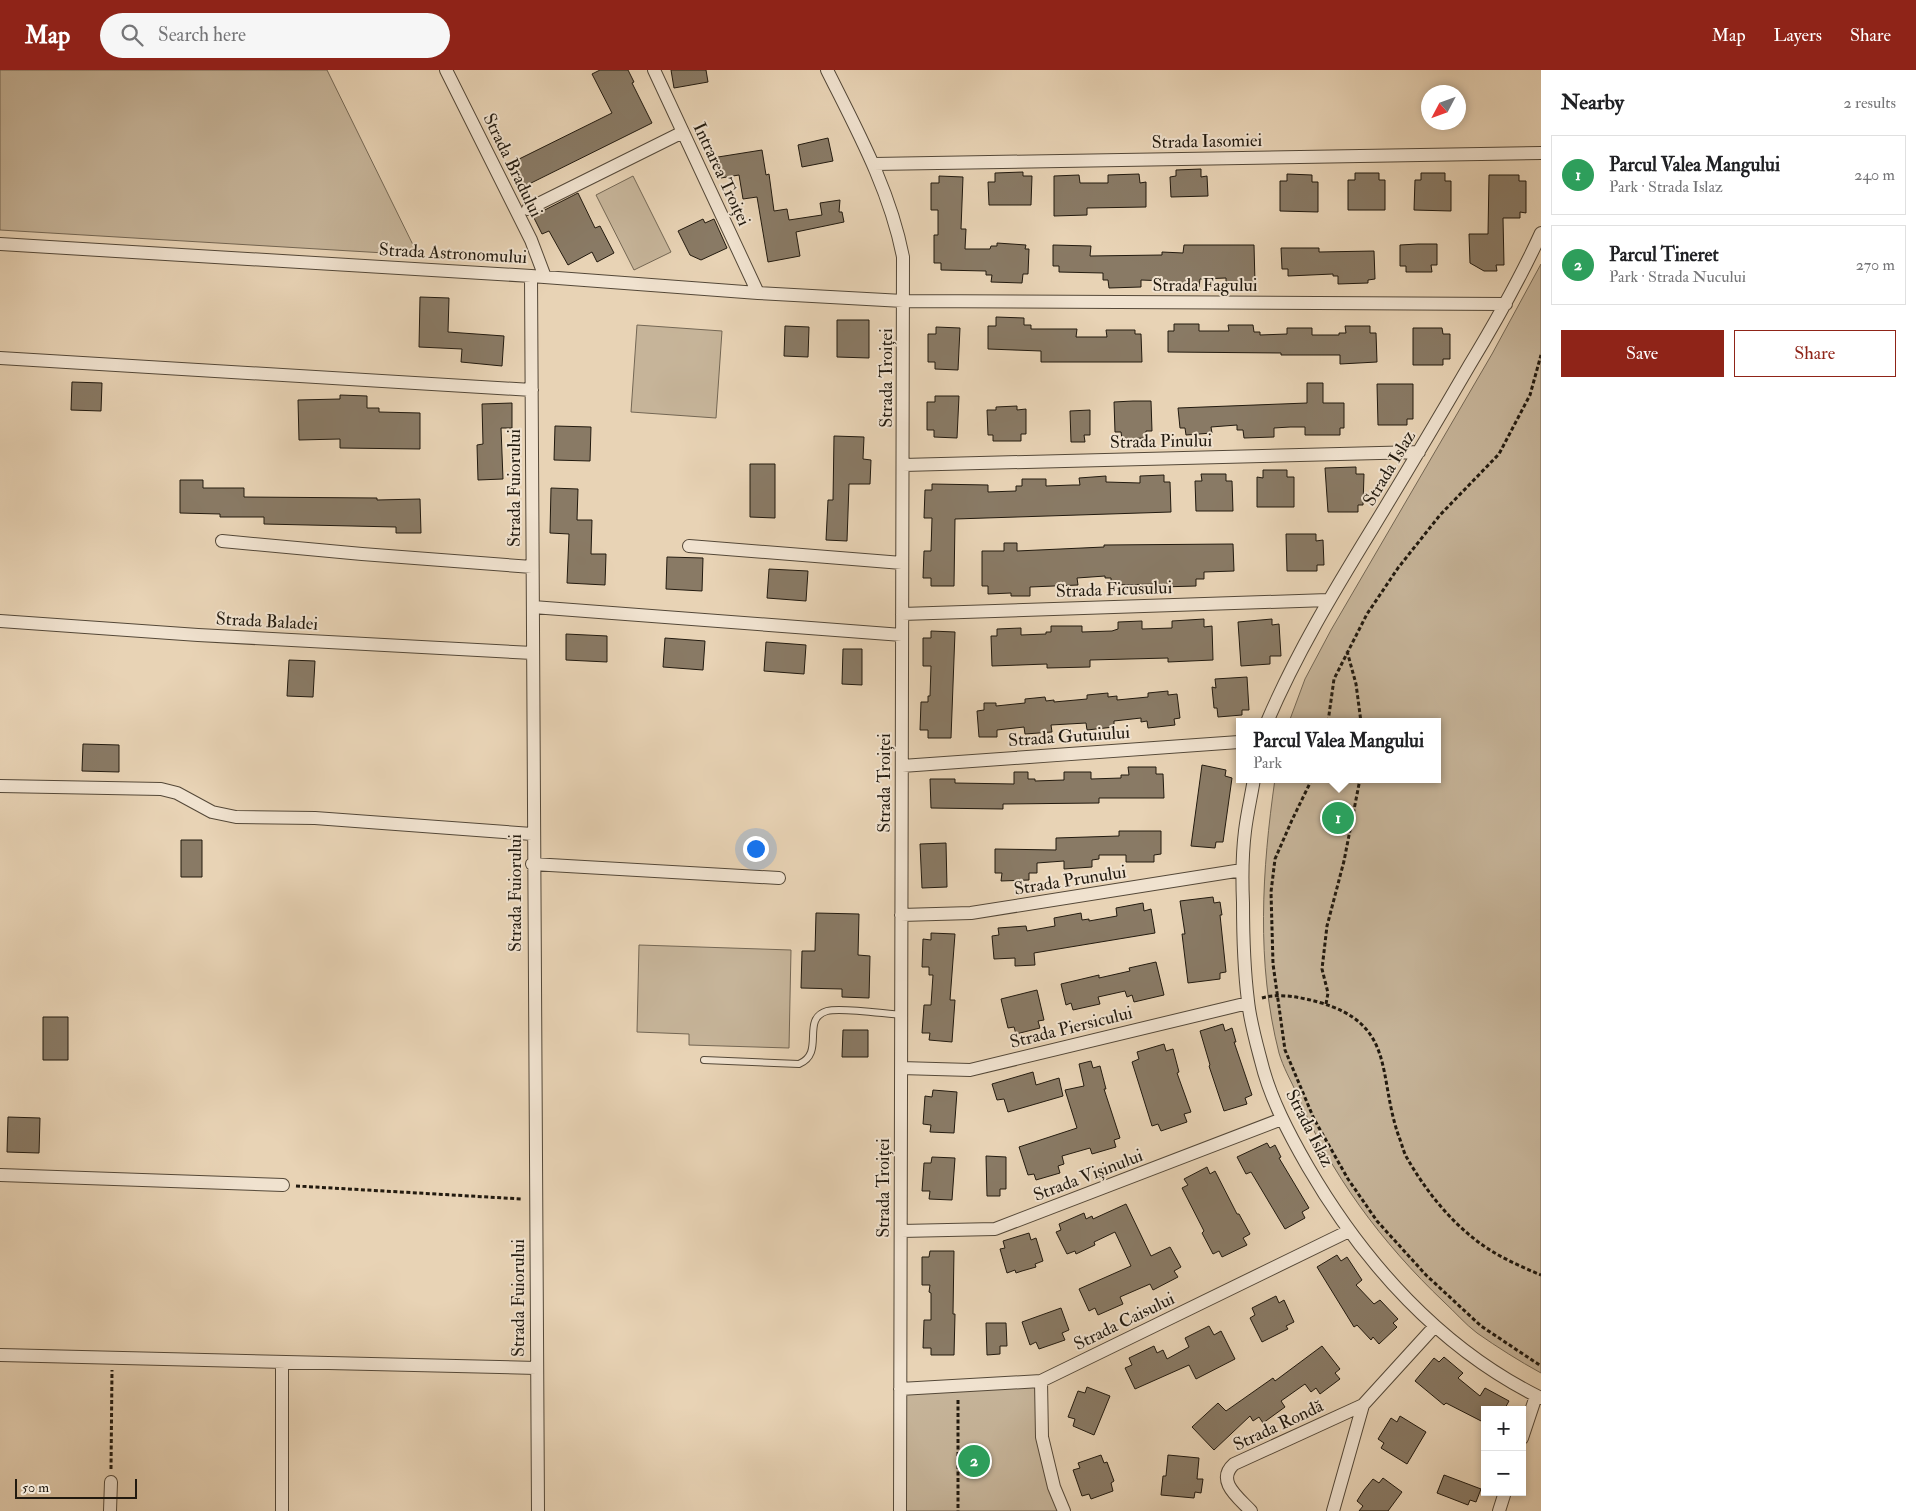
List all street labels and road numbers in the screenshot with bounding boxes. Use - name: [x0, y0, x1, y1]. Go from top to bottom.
- street label: Strada Bradului: [478, 110, 548, 221]
- street label: Intrarea Troiței: [688, 119, 756, 230]
- street label: Strada Iasomiei: [1152, 129, 1263, 154]
- street label: Strada Astronomului: [378, 238, 528, 269]
- street label: Strada Fagului: [1152, 274, 1258, 297]
- street label: Strada Troiței: [875, 328, 898, 428]
- street label: Strada Islaz: [1358, 426, 1421, 510]
- street label: Strada Fuiorului: [503, 429, 526, 547]
- street label: Strada Pinului: [1110, 429, 1213, 454]
- street label: Strada Ficusului: [1055, 576, 1173, 603]
- street label: Strada Baladei: [215, 607, 319, 636]
- street label: Strada Gutuiului: [1007, 721, 1131, 752]
- street label: Strada Troiței: [873, 733, 896, 833]
- street label: Strada Fuiorului: [504, 834, 527, 952]
- street label: Strada Prunului: [1012, 860, 1128, 901]
- street label: Strada Piersicului: [1007, 1001, 1135, 1054]
- street label: Strada Islaz: [1280, 1086, 1339, 1171]
- street label: Strada Troiței: [872, 1138, 895, 1238]
- street label: Strada Vișinului: [1030, 1144, 1146, 1207]
- street label: Strada Fuiorului: [507, 1239, 530, 1357]
- street label: Strada Caisului: [1070, 1287, 1179, 1356]
- street label: Strada Rondă: [1229, 1394, 1328, 1456]

